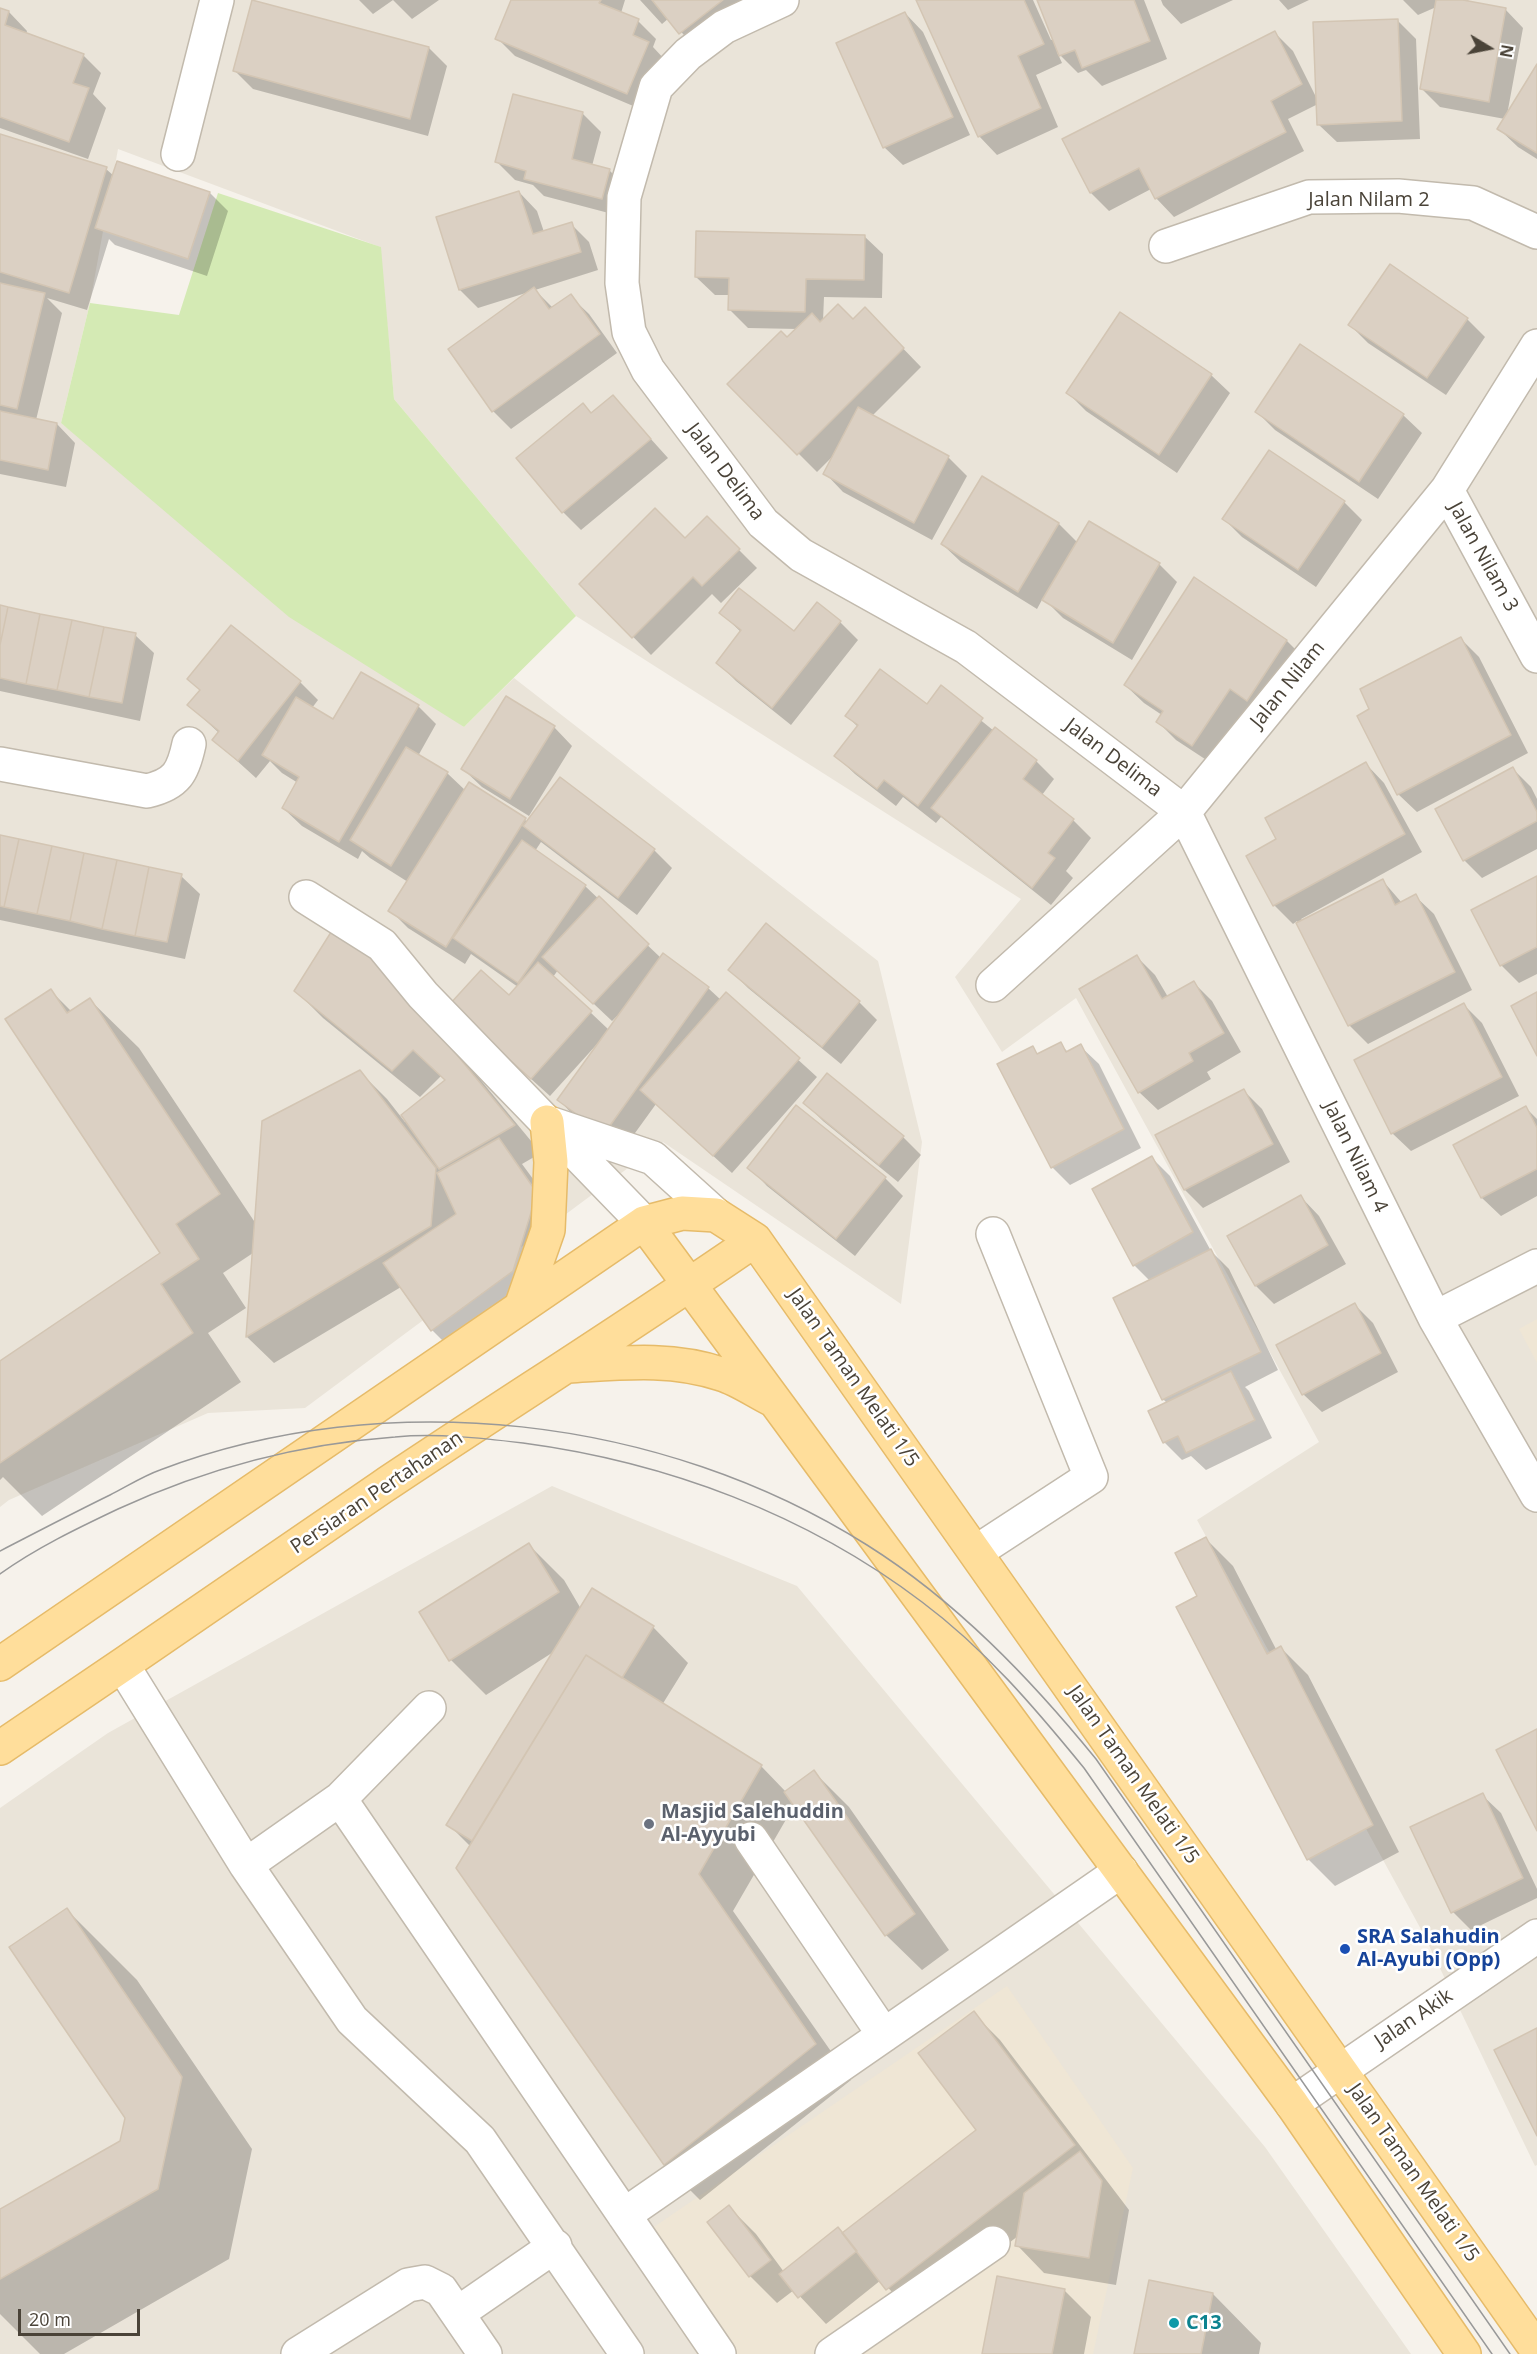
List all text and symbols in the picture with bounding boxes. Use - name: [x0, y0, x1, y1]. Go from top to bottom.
- north arrow: [1459, 18, 1519, 78]
- text: N: [1495, 43, 1519, 59]
- street label: Jalan Nilam 2: [1308, 188, 1430, 212]
- street label: Jalan Delima: [681, 419, 769, 525]
- street label: Jalan Nilam 3: [1443, 498, 1523, 616]
- street label: Jalan Nilam: [1246, 637, 1330, 733]
- street label: Jalan Delima: [1060, 714, 1166, 802]
- street label: Jalan Nilam 4: [1318, 1097, 1392, 1217]
- street label: Jalan Taman Melati 1/5: [782, 1284, 924, 1472]
- street label: Persiaran Pertahanan: [286, 1426, 468, 1560]
- street label: Jalan Taman Melati 1/5: [1062, 1681, 1204, 1869]
- place label: Masjid Salehuddin Al-Ayyubi: [661, 1800, 844, 1847]
- marker: Masjid Salehuddin Al-Ayyubi: [642, 1817, 656, 1831]
- place label: SRA Salahudin Al-Ayubi (Opp): [1357, 1925, 1500, 1972]
- marker: SRA Salahudin Al-Ayubi (Opp): [1338, 1942, 1352, 1956]
- street label: Jalan Akik: [1370, 1984, 1458, 2054]
- street label: Jalan Taman Melati 1/5: [1342, 2079, 1484, 2267]
- scale bar: [21, 2297, 142, 2335]
- text: 20 m: [29, 2307, 71, 2331]
- place label: C13: [1186, 2311, 1222, 2335]
- marker: C13: [1167, 2316, 1181, 2330]

